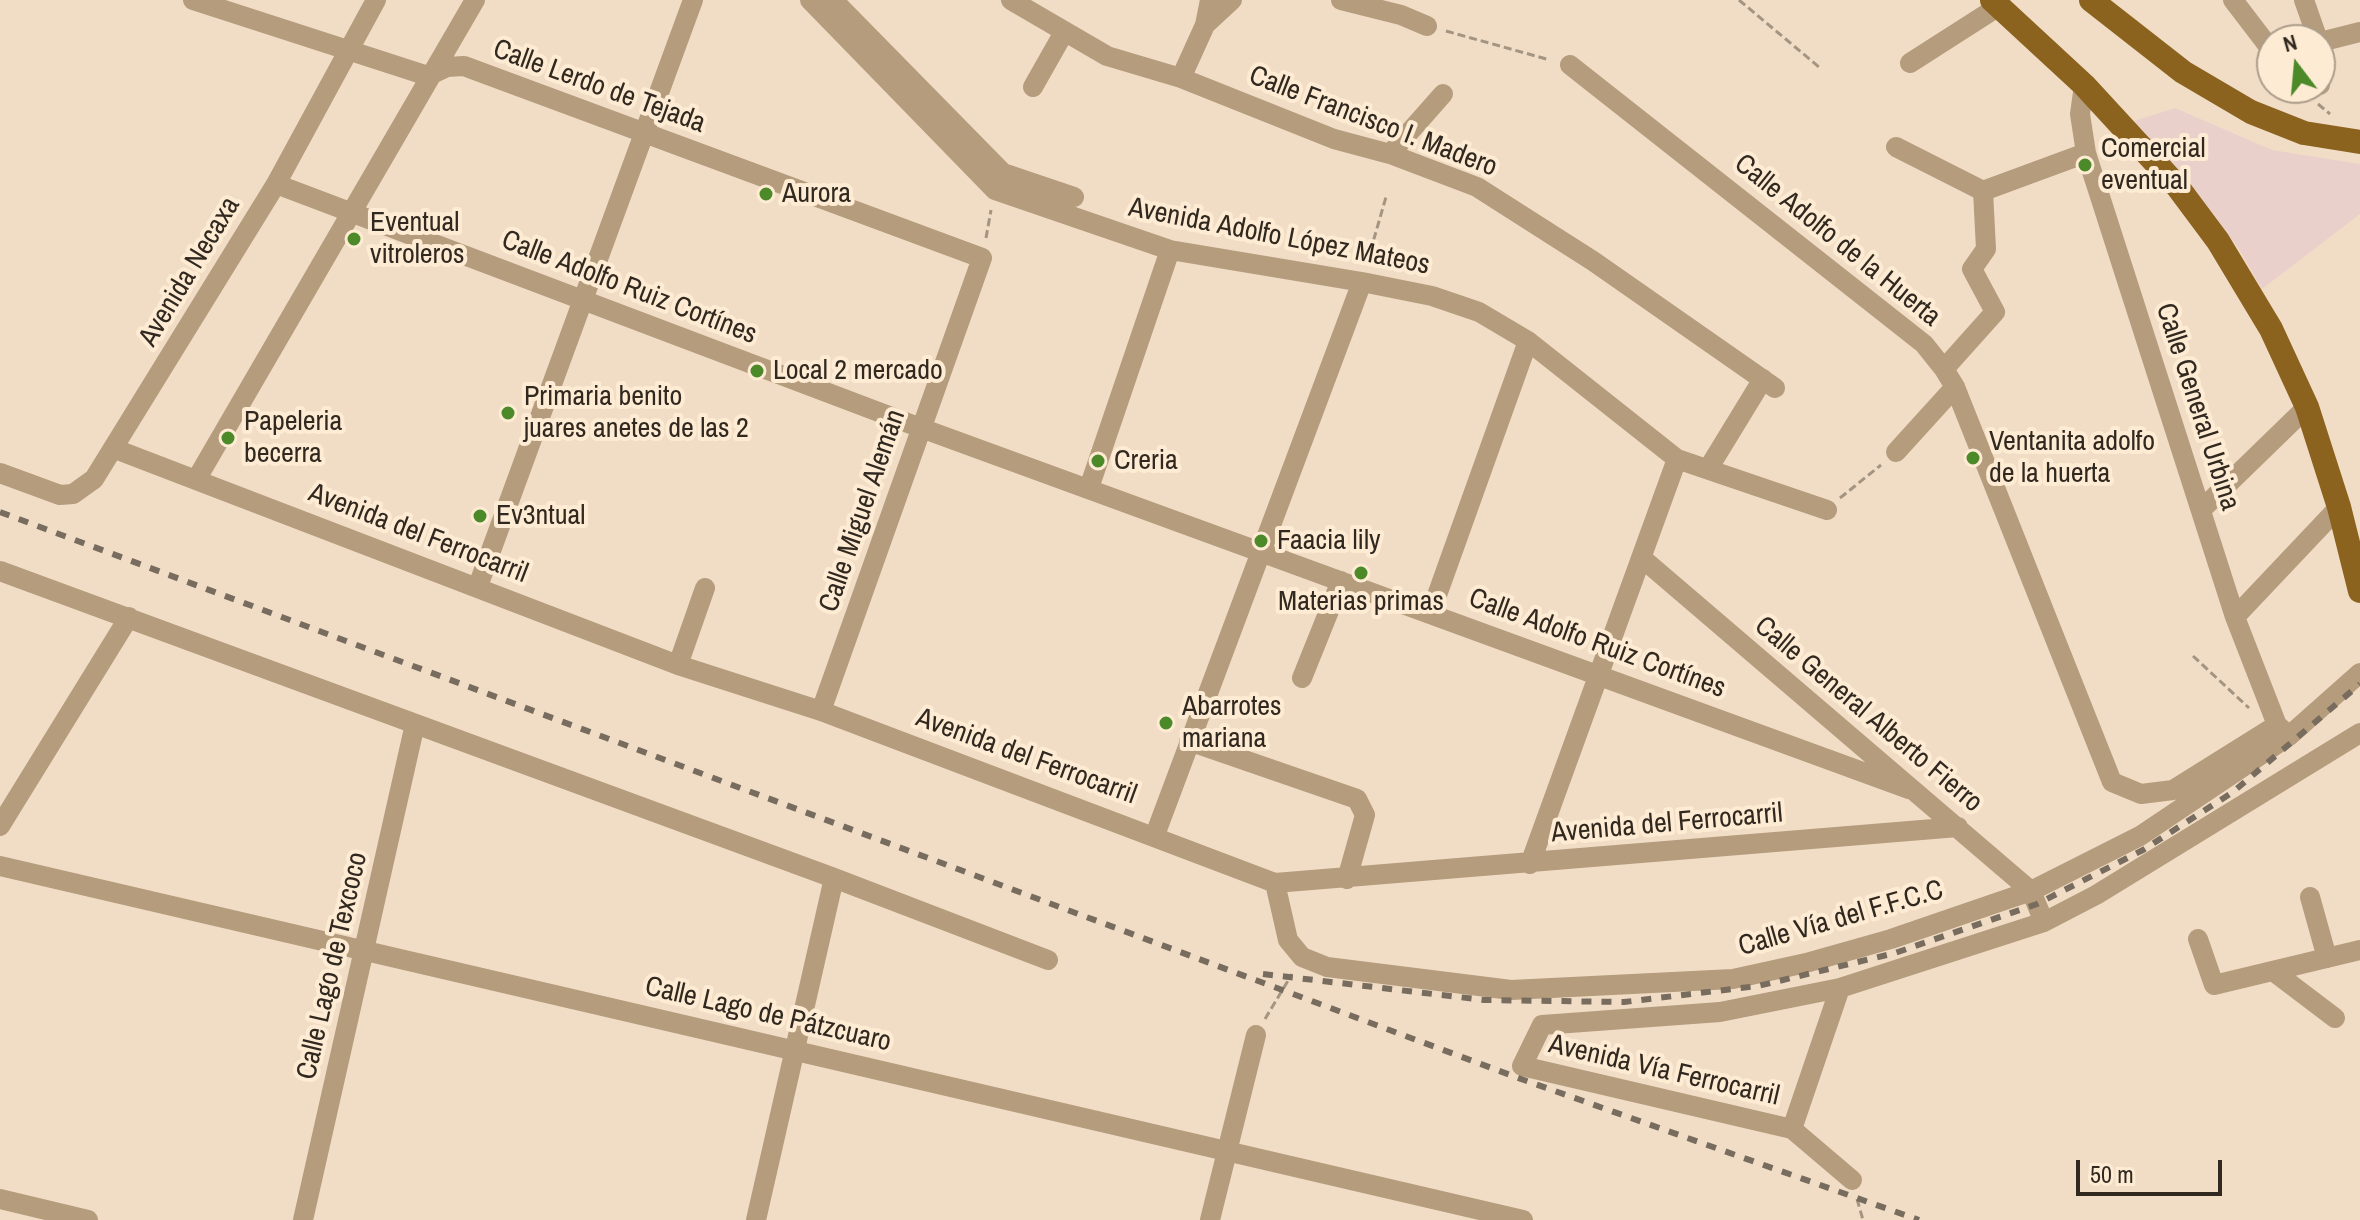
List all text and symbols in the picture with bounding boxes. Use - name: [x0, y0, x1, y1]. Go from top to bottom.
- north arrow: [2256, 24, 2336, 104]
- text: N: [2280, 27, 2300, 59]
- street label: Calle Lerdo de Tejada: [488, 33, 710, 141]
- street label: Calle Francisco I. Madero: [1244, 59, 1502, 185]
- place label: Comercial eventual: [2101, 132, 2206, 198]
- street label: Calle Adolfo de la Huerta: [1727, 148, 1947, 334]
- marker: Comercial eventual: [2076, 156, 2094, 174]
- place label: Aurora: [782, 177, 851, 211]
- marker: Aurora: [757, 185, 775, 203]
- street label: Avenida Necaxa: [132, 191, 248, 353]
- street label: Avenida Adolfo López Mateos: [1126, 191, 1432, 283]
- place label: Eventual vitroleros: [370, 206, 464, 272]
- street label: Calle Adolfo Ruiz Cortínes: [497, 224, 761, 352]
- marker: Eventual vitroleros: [345, 230, 363, 248]
- street label: Calle General Urbina: [2148, 299, 2246, 515]
- place label: Local 2 mercado: [773, 354, 943, 388]
- marker: Local 2 mercado: [748, 362, 766, 380]
- place label: Primaria benito juares anetes de las 2: [524, 380, 749, 446]
- marker: Primaria benito juares anetes de las 2: [499, 404, 517, 422]
- place label: Papeleria becerra: [244, 405, 342, 471]
- street label: Calle Miguel Alemán: [813, 405, 913, 617]
- place label: Ventanita adolfo de la huerta: [1989, 425, 2155, 491]
- marker: Papeleria becerra: [219, 429, 237, 447]
- place label: Creria: [1114, 444, 1178, 478]
- marker: Ventanita adolfo de la huerta: [1964, 449, 1982, 467]
- marker: Creria: [1089, 452, 1107, 470]
- street label: Avenida del Ferrocarril: [304, 477, 532, 591]
- place label: Ev3ntual: [496, 499, 585, 533]
- marker: Ev3ntual: [471, 507, 489, 525]
- place label: Faacia lily: [1277, 524, 1381, 558]
- marker: Faacia lily: [1252, 532, 1270, 550]
- marker: Materias primas: [1352, 564, 1370, 582]
- street label: Calle Adolfo Ruiz Cortínes: [1464, 582, 1730, 706]
- place label: Materias primas: [1278, 585, 1444, 619]
- street label: Calle General Alberto Fierro: [1747, 610, 1989, 820]
- place label: Abarrotes mariana: [1182, 690, 1282, 756]
- street label: Avenida del Ferrocarril: [911, 702, 1141, 812]
- marker: Abarrotes mariana: [1157, 714, 1175, 732]
- street label: Avenida del Ferrocarril: [1550, 797, 1784, 851]
- street label: Calle Lago de Texcoco: [291, 849, 375, 1083]
- street label: Calle Vía del F.F.C.C: [1735, 874, 1947, 964]
- street label: Calle Lago de Pátzcuaro: [642, 970, 894, 1060]
- street label: Avenida Vía Ferrocarril: [1546, 1028, 1782, 1114]
- scale bar: [2080, 1144, 2226, 1194]
- text: 50 m: [2090, 1158, 2134, 1190]

